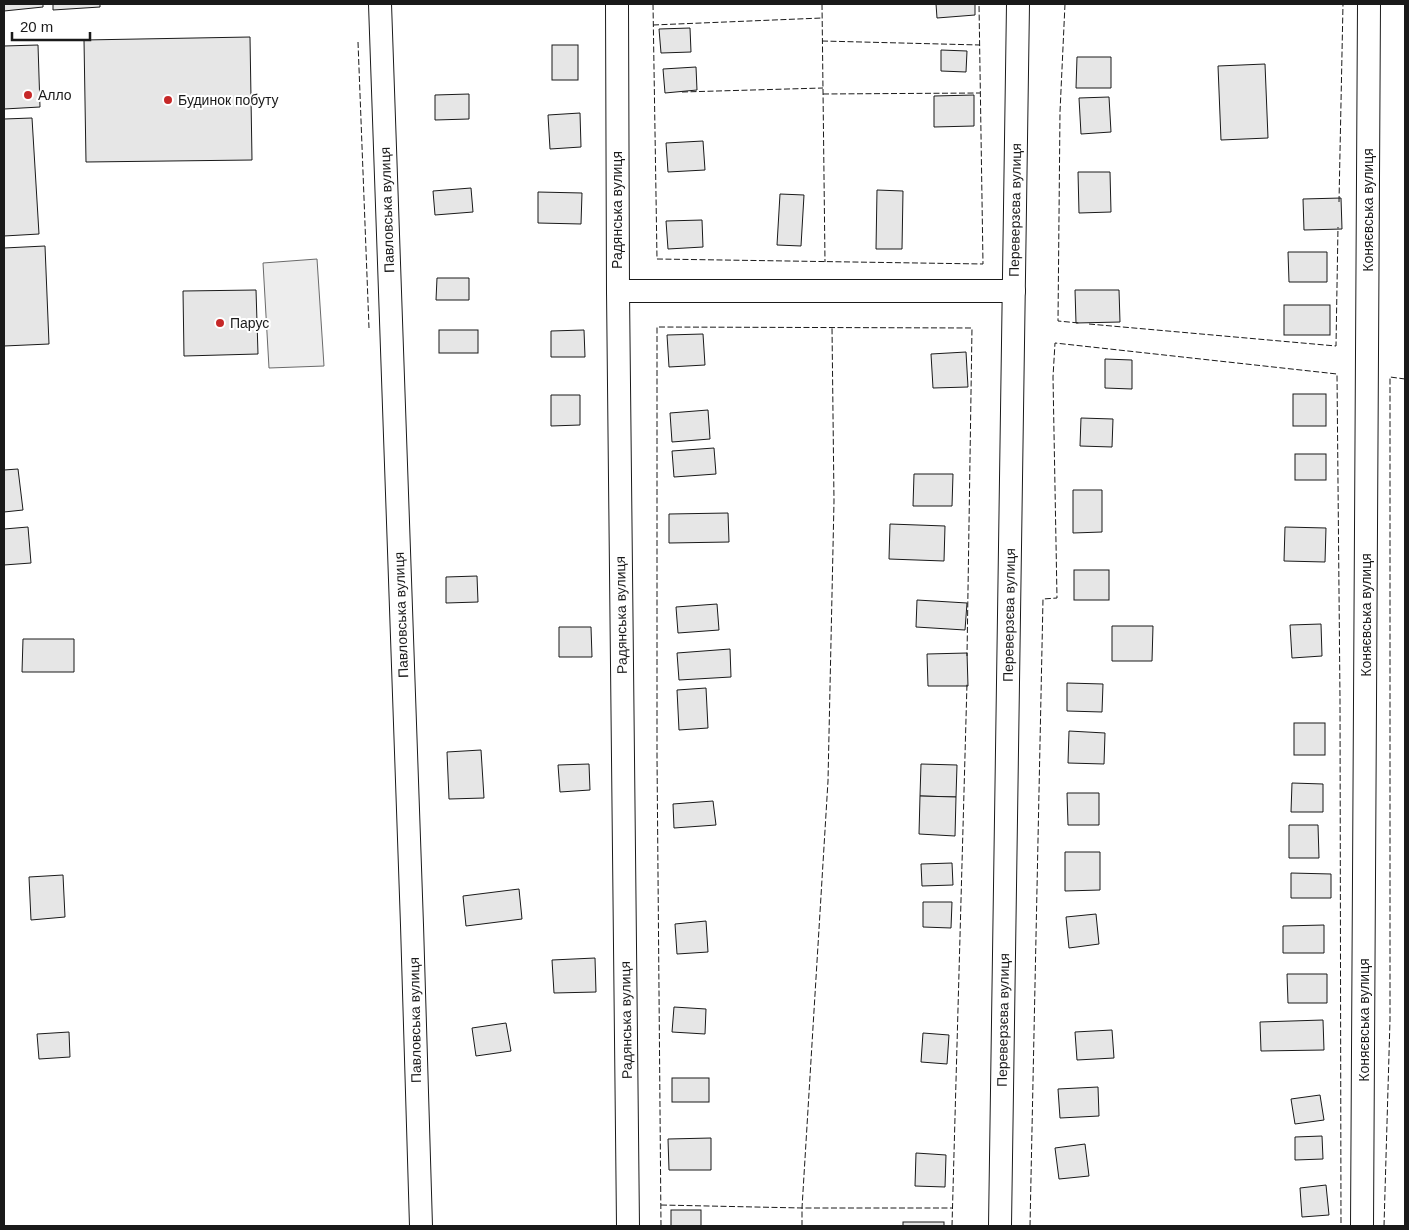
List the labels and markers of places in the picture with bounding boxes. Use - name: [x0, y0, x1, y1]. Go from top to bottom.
- place label: Алло: [38, 87, 72, 103]
- marker: Алло: [22, 89, 34, 101]
- place label: Будинок побуту: [178, 92, 279, 108]
- marker: Будинок побуту: [162, 94, 174, 106]
- place label: Парус: [230, 315, 269, 331]
- marker: Парус: [214, 317, 226, 329]

